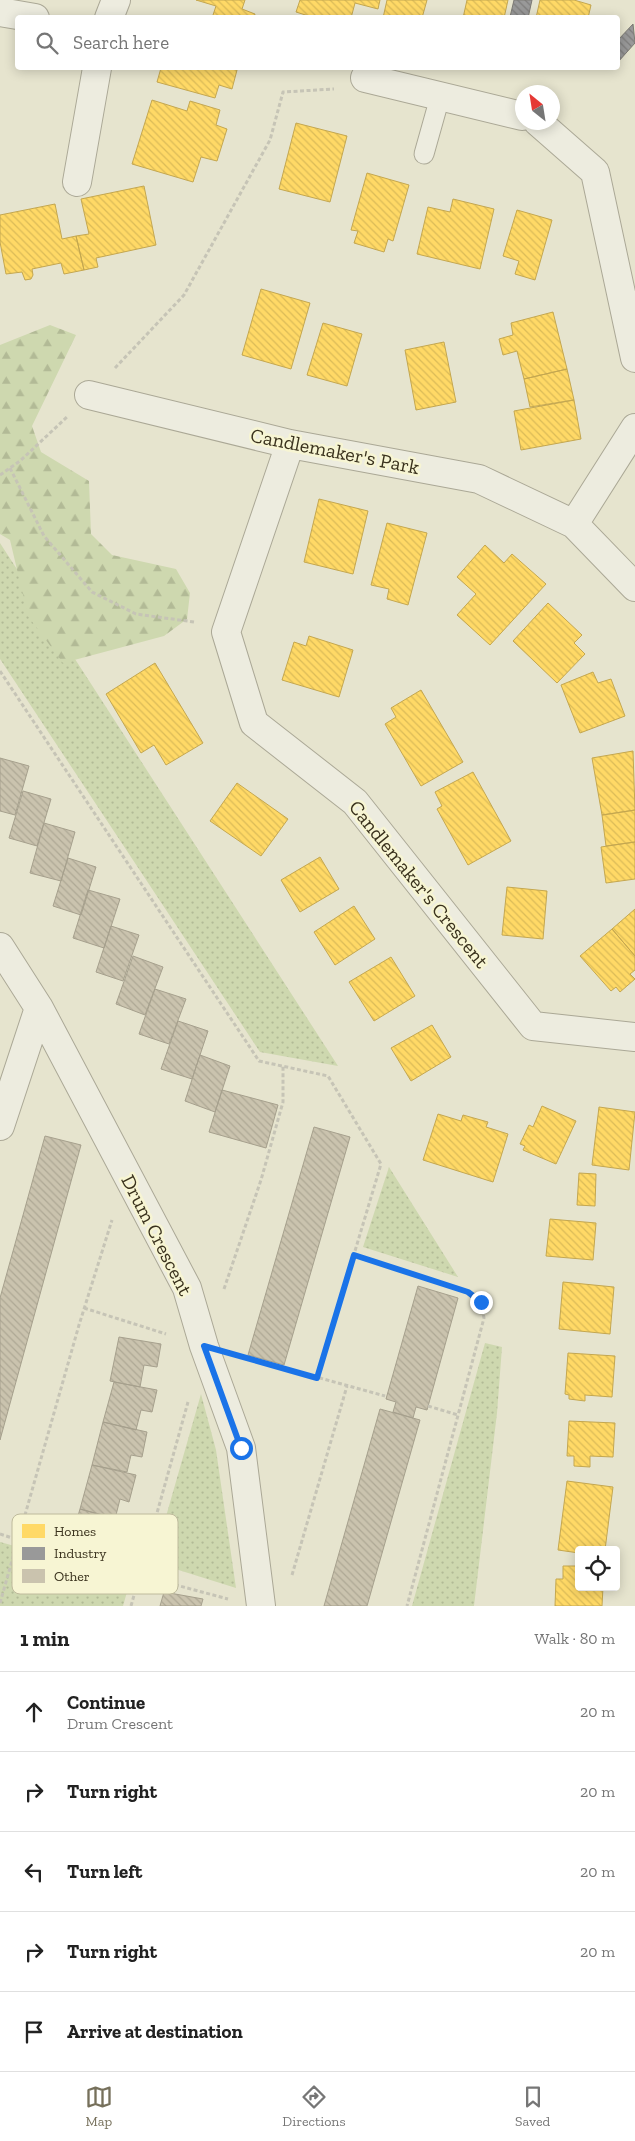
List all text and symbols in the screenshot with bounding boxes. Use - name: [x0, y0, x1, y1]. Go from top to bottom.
- search box: [15, 15, 620, 70]
- icon: search: [33, 29, 61, 57]
- text: Search here: [73, 31, 169, 54]
- north arrow: [515, 85, 560, 130]
- street label: Candlemaker's Park: [249, 423, 422, 479]
- street label: Candlemaker's Crescent: [344, 795, 494, 973]
- street label: Drum Crescent: [116, 1171, 198, 1300]
- route end: [470, 1291, 493, 1314]
- route start: [230, 1437, 253, 1460]
- legend: [12, 1514, 178, 1594]
- text: Homes: [54, 1523, 96, 1540]
- text: Industry: [54, 1545, 107, 1562]
- map controls: [575, 1546, 620, 1591]
- button: locate: [575, 1546, 620, 1591]
- text: Other: [54, 1568, 90, 1585]
- text: 1 min: [20, 1626, 70, 1651]
- text: Walk · 80 m: [534, 1629, 615, 1648]
- text: Continue: [67, 1691, 145, 1714]
- icon: ahead: [20, 1698, 48, 1726]
- text: 20 m: [580, 1702, 615, 1721]
- text: Drum Crescent: [67, 1714, 173, 1733]
- icon: right: [20, 1778, 48, 1806]
- text: Turn right: [67, 1780, 157, 1803]
- text: 20 m: [580, 1782, 615, 1801]
- icon: left: [20, 1858, 48, 1886]
- text: Turn left: [67, 1860, 142, 1883]
- text: 20 m: [580, 1862, 615, 1881]
- icon: right: [20, 1938, 48, 1966]
- text: Turn right: [67, 1940, 157, 1963]
- text: 20 m: [580, 1942, 615, 1961]
- icon: arrive: [20, 2018, 48, 2046]
- text: Arrive at destination: [67, 2020, 243, 2043]
- tab: Map: [85, 2083, 113, 2130]
- tab: Directions: [282, 2083, 346, 2130]
- tab: Saved: [515, 2083, 550, 2130]

